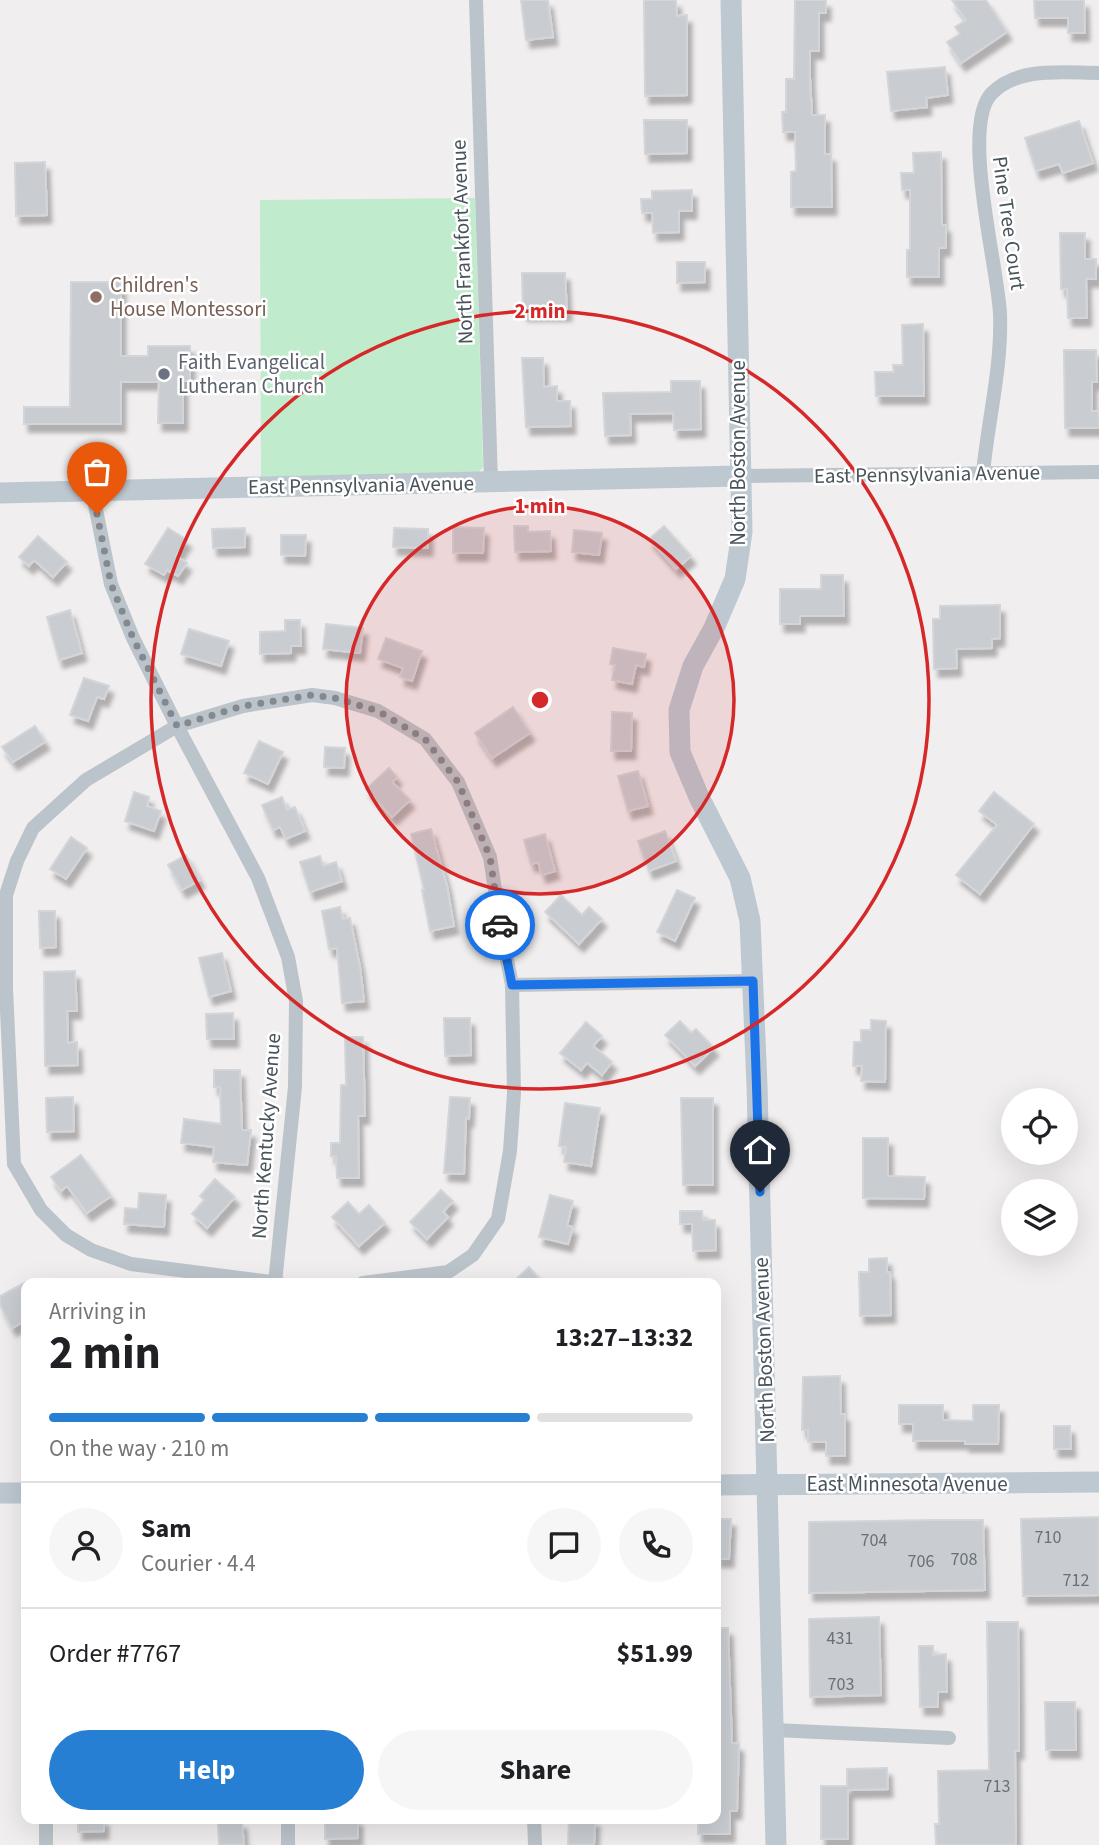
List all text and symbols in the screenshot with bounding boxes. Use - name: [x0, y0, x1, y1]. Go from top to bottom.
- street label: North Frankfort Avenue: [443, 139, 481, 345]
- street label: Pine Tree Court: [985, 154, 1033, 292]
- place label: Children's House Montessori: [110, 270, 267, 324]
- marker: Children's House Montessori: [88, 289, 104, 305]
- text: 2 min: [514, 296, 566, 326]
- place label: Faith Evangelical Lutheran Church: [178, 347, 325, 401]
- street label: North Boston Avenue: [723, 360, 753, 546]
- marker: Faith Evangelical Lutheran Church: [156, 366, 172, 382]
- pin: [67, 442, 127, 514]
- icon: bag: [78, 453, 116, 491]
- street label: East Pennsylvania Avenue: [814, 457, 1040, 491]
- street label: East Pennsylvania Avenue: [248, 468, 474, 502]
- text: 1 min: [514, 491, 566, 521]
- centre of rings: [528, 688, 552, 712]
- courier: [465, 890, 535, 960]
- icon: car: [481, 906, 519, 944]
- street label: North Kentucky Avenue: [244, 1032, 288, 1240]
- map controls: [1001, 1088, 1078, 1256]
- button: locate: [1001, 1088, 1078, 1165]
- pin: [730, 1120, 790, 1192]
- icon: home: [741, 1131, 779, 1169]
- button: layers: [1001, 1179, 1078, 1256]
- street label: North Boston Avenue: [746, 1257, 782, 1443]
- text: Arriving in: [49, 1295, 147, 1328]
- text: 13:27–13:32: [555, 1319, 693, 1356]
- text: 2 min: [49, 1321, 161, 1386]
- text: On the way · 210 m: [49, 1432, 229, 1465]
- street label: East Minnesota Avenue: [806, 1469, 1008, 1499]
- button: person: [49, 1508, 123, 1582]
- button: chat: [527, 1508, 601, 1582]
- button: phone: [619, 1508, 693, 1582]
- text: Sam: [141, 1510, 191, 1547]
- house number: 710: [1035, 1525, 1061, 1550]
- house number: 704: [861, 1528, 887, 1553]
- text: Courier · 4.4: [141, 1547, 256, 1580]
- house number: 708: [951, 1547, 977, 1572]
- house number: 706: [908, 1549, 934, 1574]
- house number: 712: [1063, 1568, 1089, 1593]
- house number: 431: [827, 1626, 853, 1651]
- text: Order #7767: [49, 1635, 181, 1672]
- text: $51.99: [617, 1635, 693, 1672]
- house number: 703: [828, 1672, 854, 1697]
- button: Help: [49, 1730, 364, 1810]
- button: Share: [378, 1730, 693, 1810]
- house number: 713: [984, 1774, 1010, 1799]

